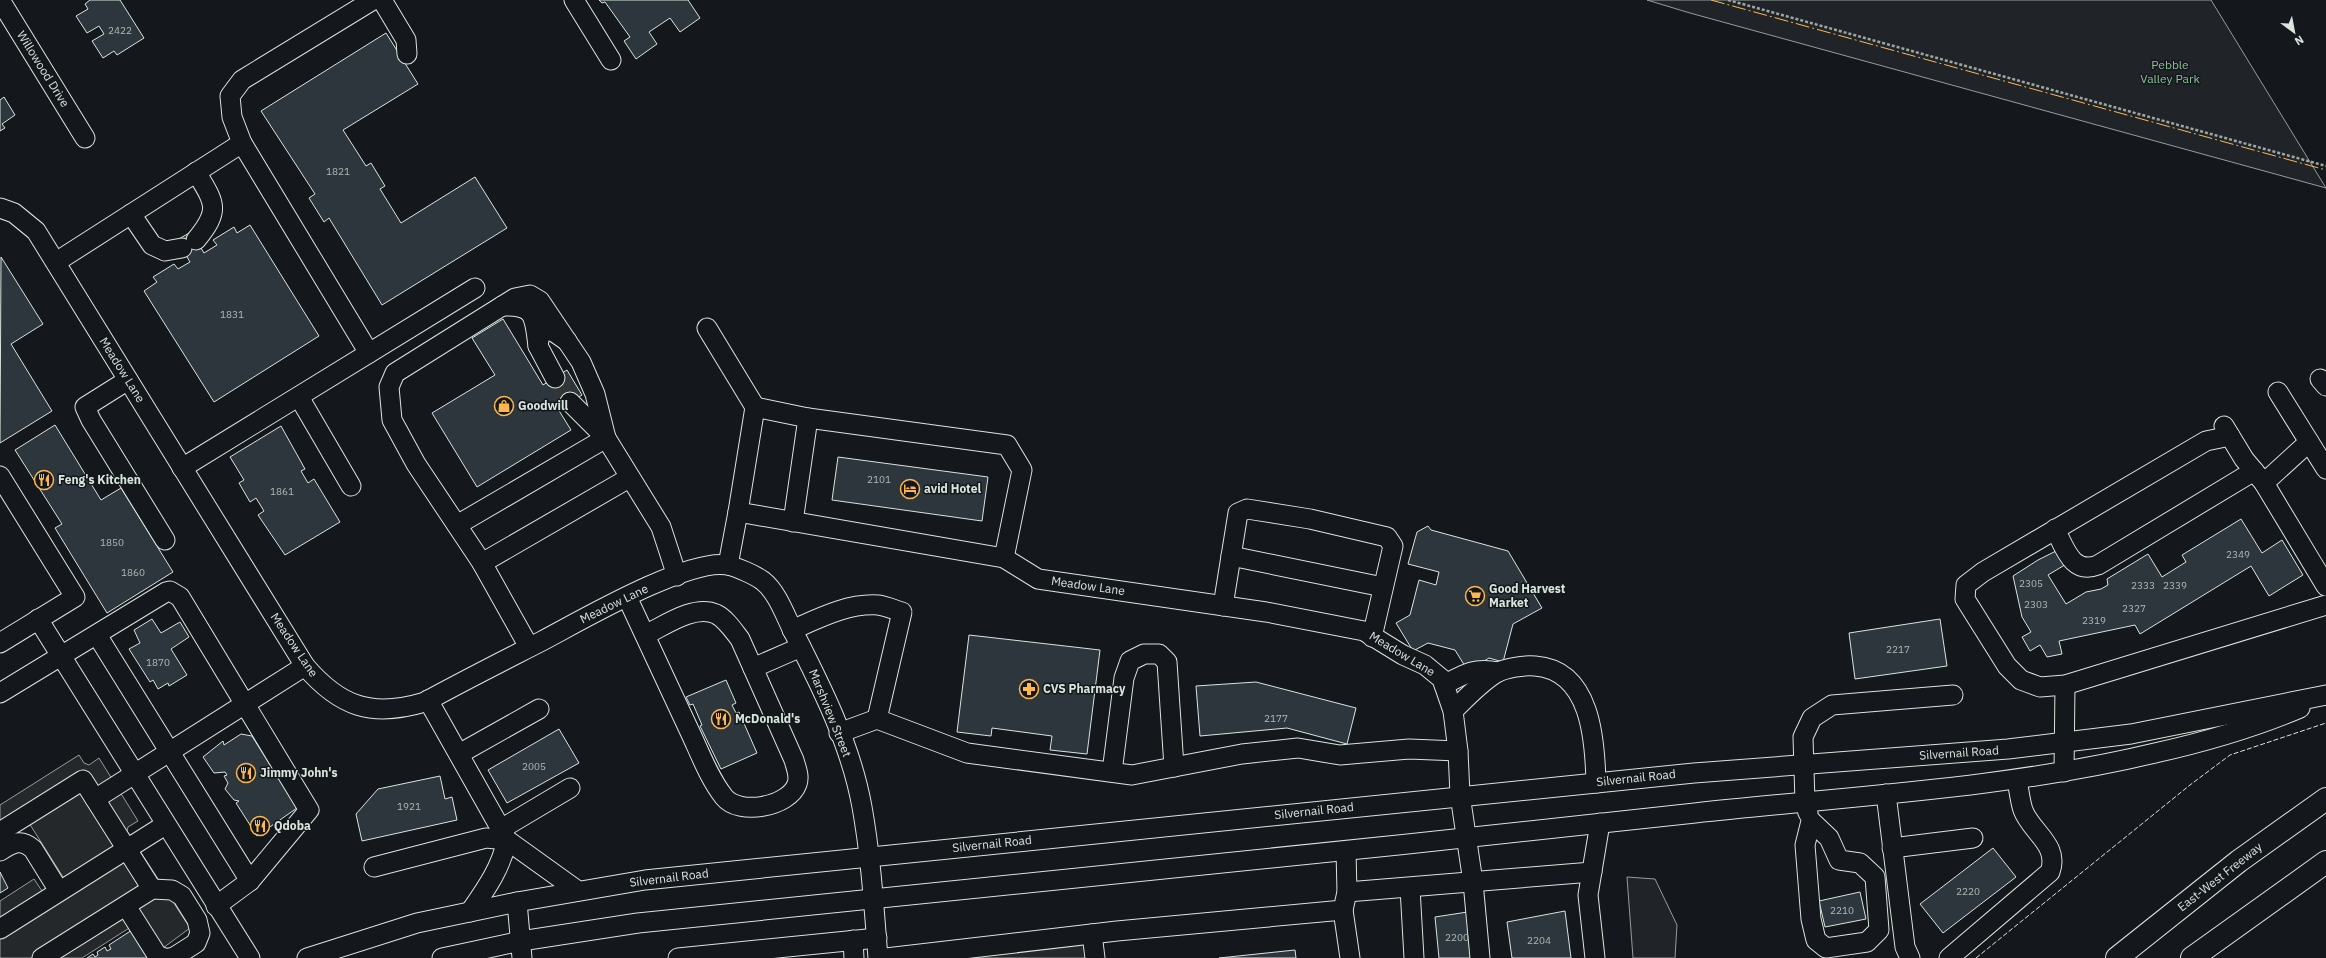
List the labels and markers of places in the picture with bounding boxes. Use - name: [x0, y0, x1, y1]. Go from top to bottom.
- shop icon: Goodwill: [493, 395, 515, 417]
- place label: Goodwill: [518, 398, 569, 413]
- restaurant icon: Feng's Kitchen: [33, 469, 55, 491]
- place label: Feng's Kitchen: [58, 472, 141, 487]
- hotel icon: avid Hotel: [899, 478, 921, 500]
- place label: avid Hotel: [924, 481, 981, 496]
- place label: Good Harvest Market: [1489, 581, 1566, 610]
- supermarket icon: Good Harvest Market: [1464, 585, 1486, 607]
- pharmacy icon: CVS Pharmacy: [1018, 678, 1040, 700]
- place label: CVS Pharmacy: [1043, 681, 1126, 696]
- restaurant icon: McDonald's: [710, 708, 732, 730]
- place label: McDonald's: [735, 711, 800, 726]
- restaurant icon: Jimmy John's: [235, 762, 257, 784]
- place label: Jimmy John's: [260, 765, 338, 780]
- restaurant icon: Qdoba: [249, 815, 271, 837]
- place label: Qdoba: [274, 818, 311, 833]

